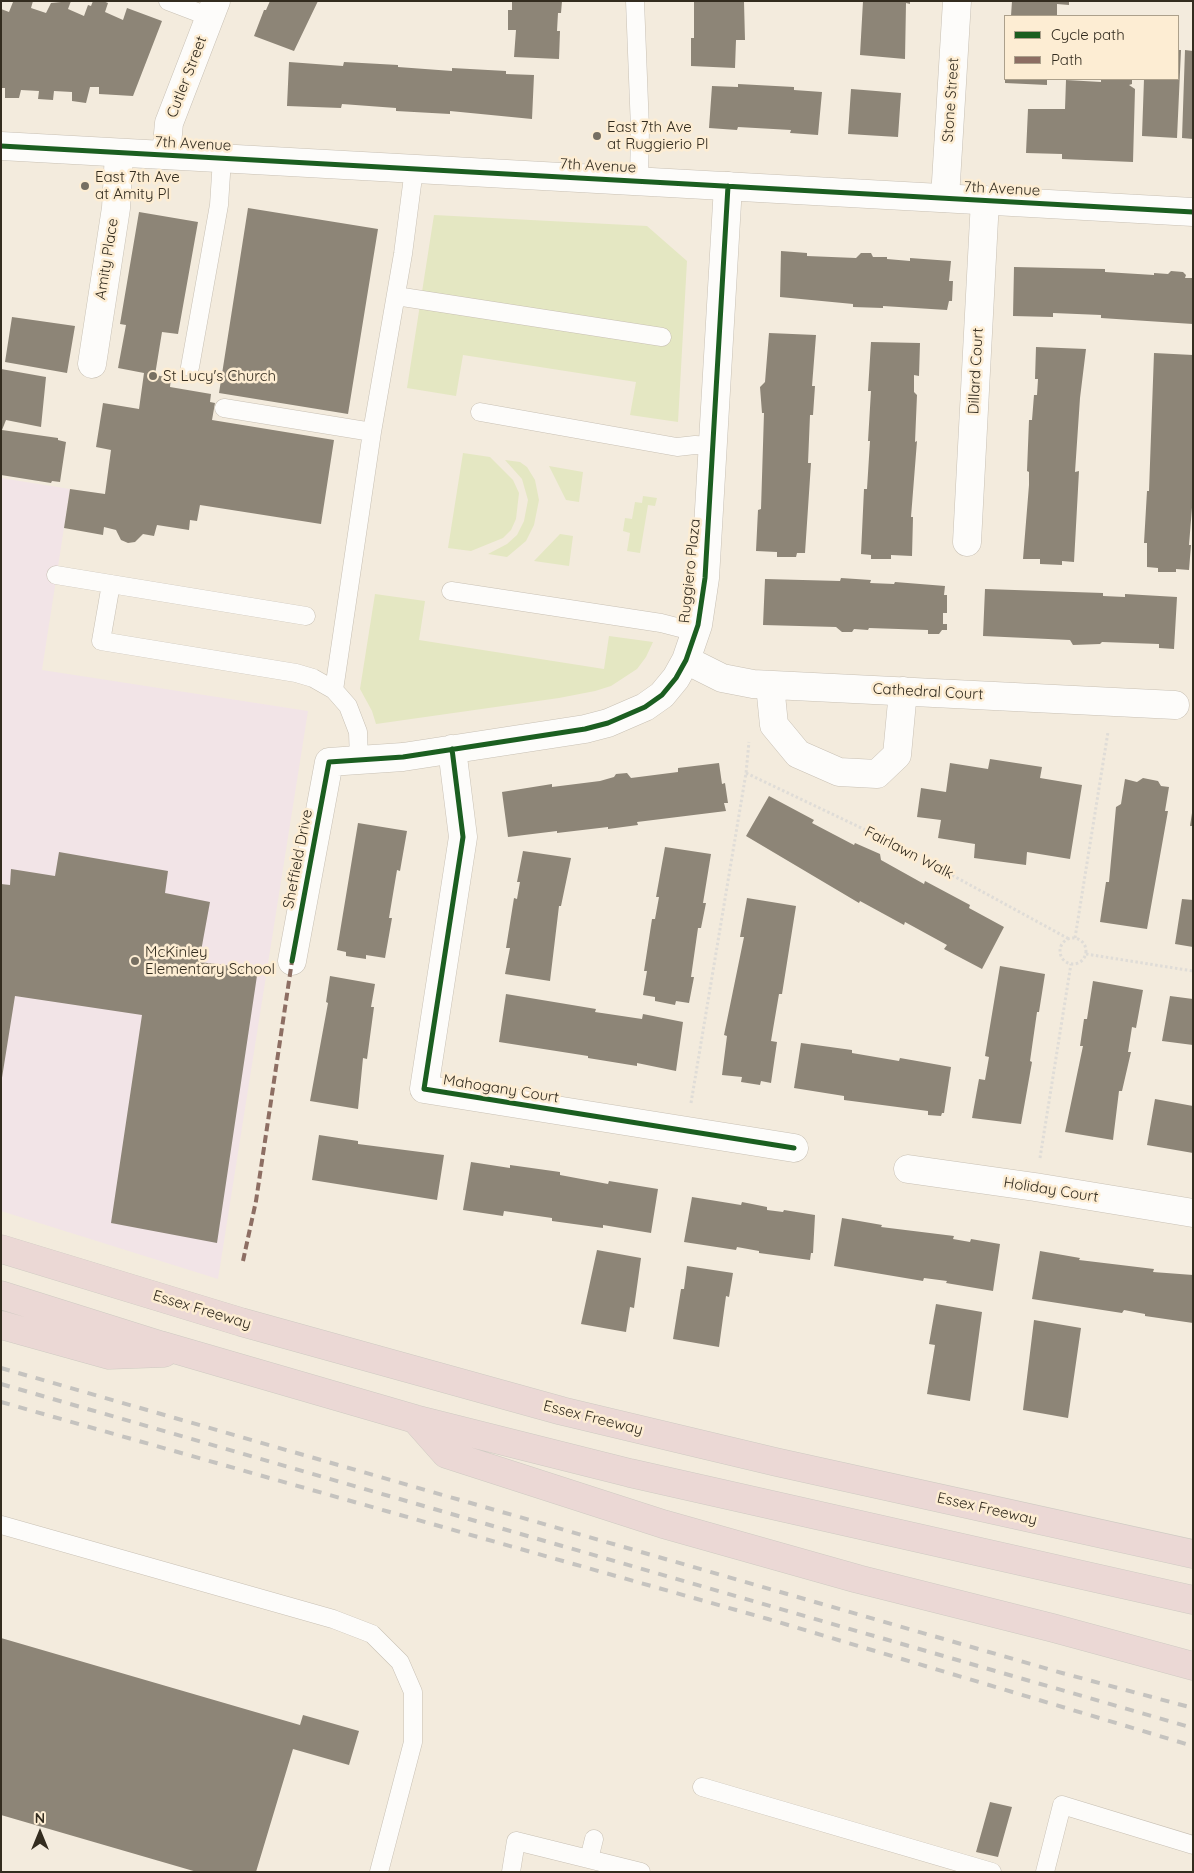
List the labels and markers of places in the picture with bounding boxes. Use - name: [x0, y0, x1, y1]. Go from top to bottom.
- place label: East 7th Ave at Ruggierio Pl: [607, 118, 708, 153]
- marker: East 7th Ave at Ruggierio Pl: [591, 130, 603, 142]
- place label: East 7th Ave at Amity Pl: [95, 168, 180, 203]
- marker: East 7th Ave at Amity Pl: [79, 180, 91, 192]
- place label: St Lucy's Church: [163, 367, 276, 385]
- marker: St Lucy's Church: [147, 370, 159, 382]
- place label: McKinley Elementary School: [145, 943, 275, 978]
- marker: McKinley Elementary School: [129, 955, 141, 967]

